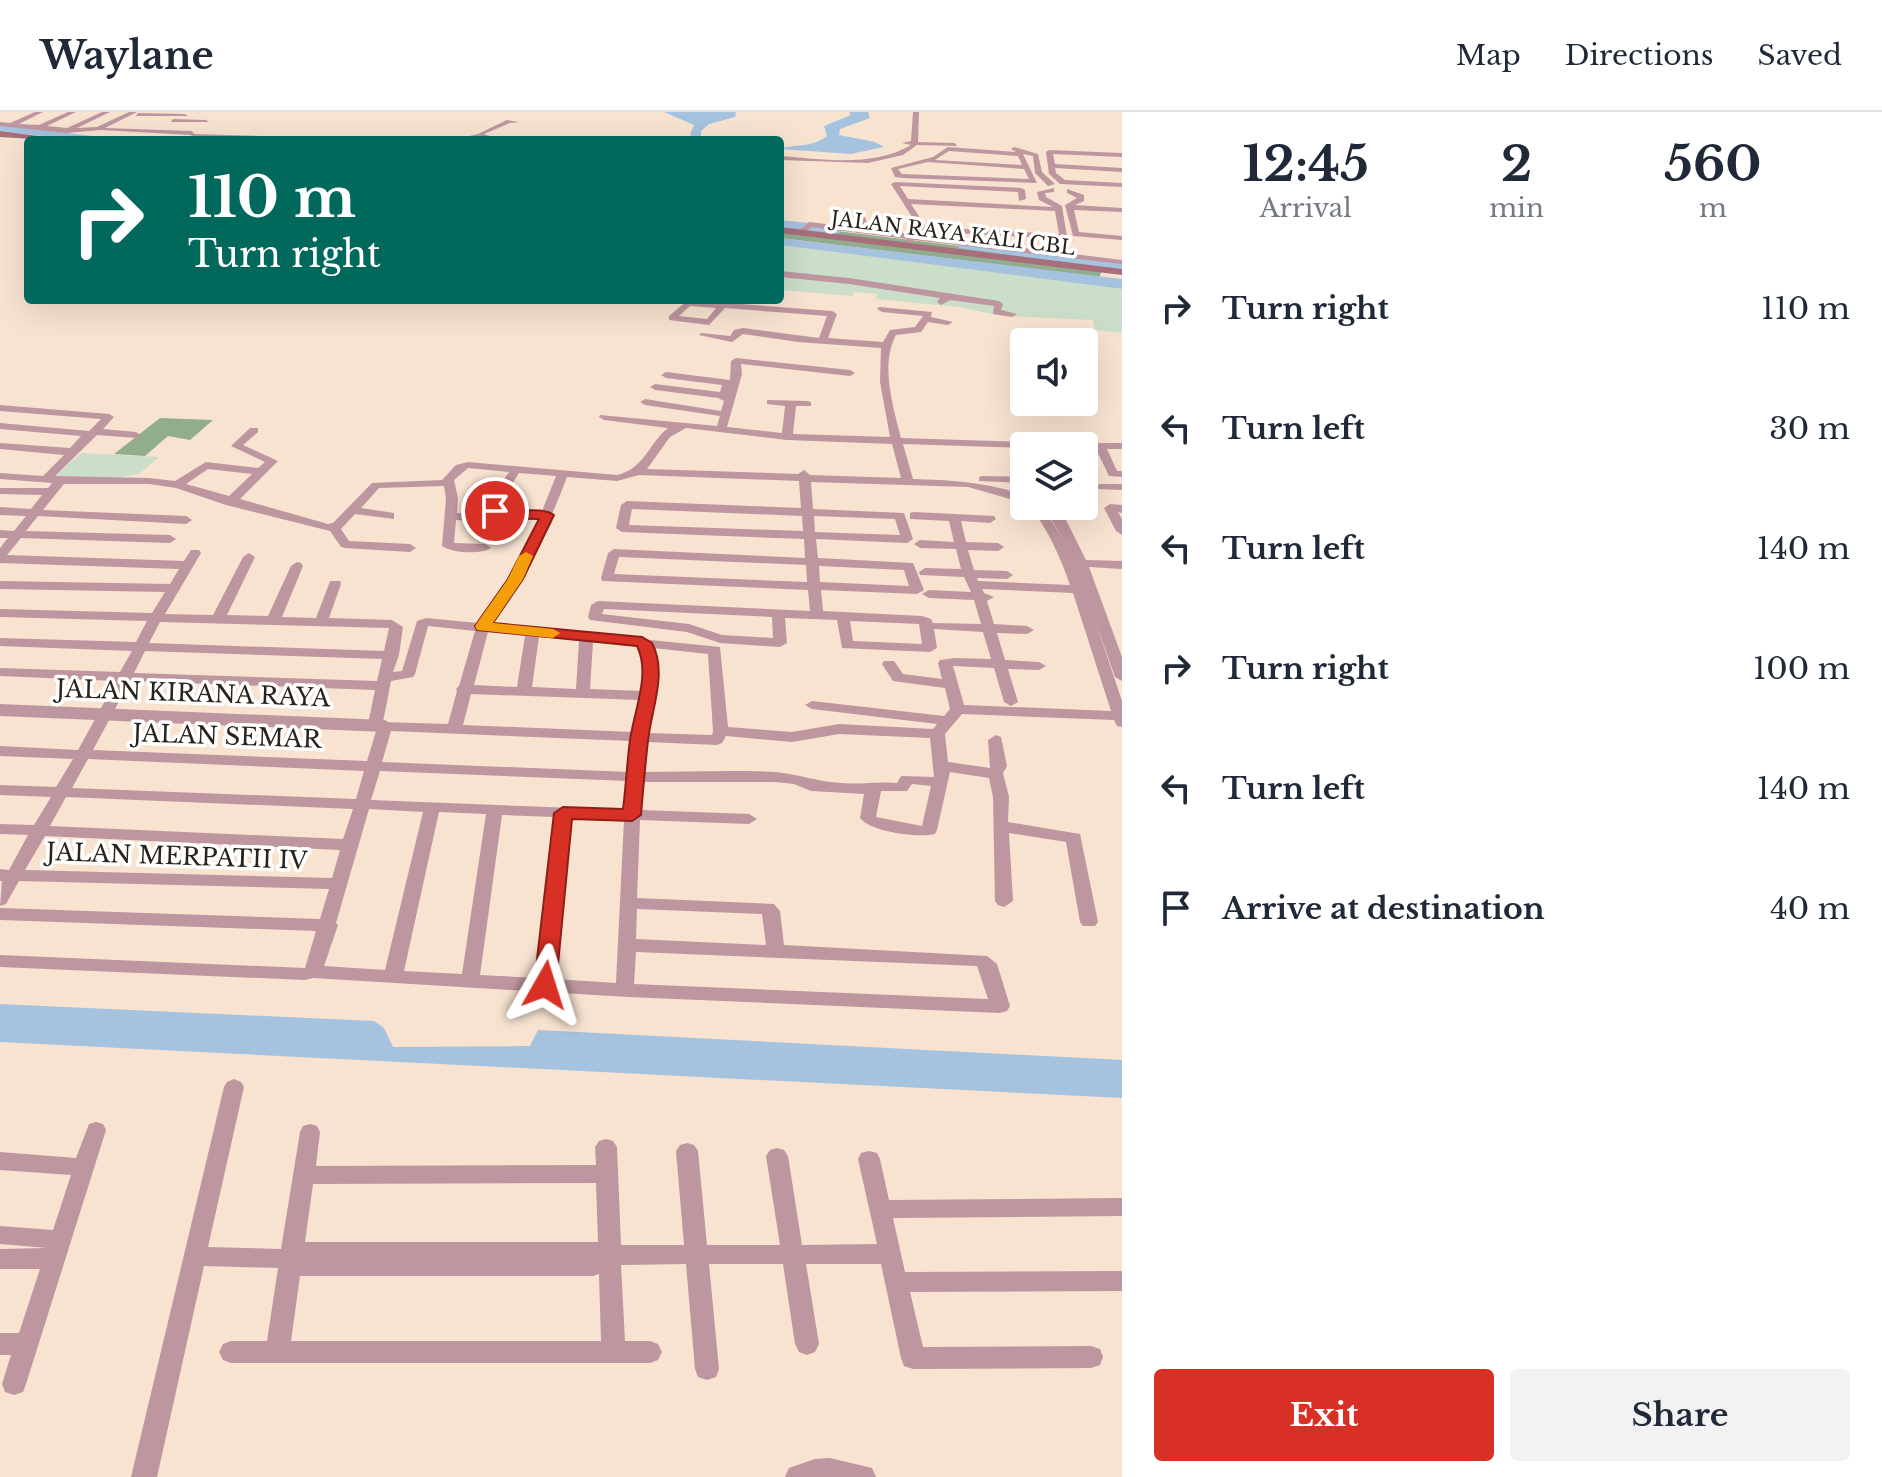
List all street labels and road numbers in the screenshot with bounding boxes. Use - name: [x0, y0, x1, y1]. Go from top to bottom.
- street label: JALAN RAYA KALI CBL: [827, 206, 1077, 260]
- street label: JALAN KIRANA RAYA: [52, 674, 331, 712]
- street label: JALAN SEMAR: [129, 718, 323, 754]
- street label: JALAN MERPATII IV: [43, 837, 309, 875]

